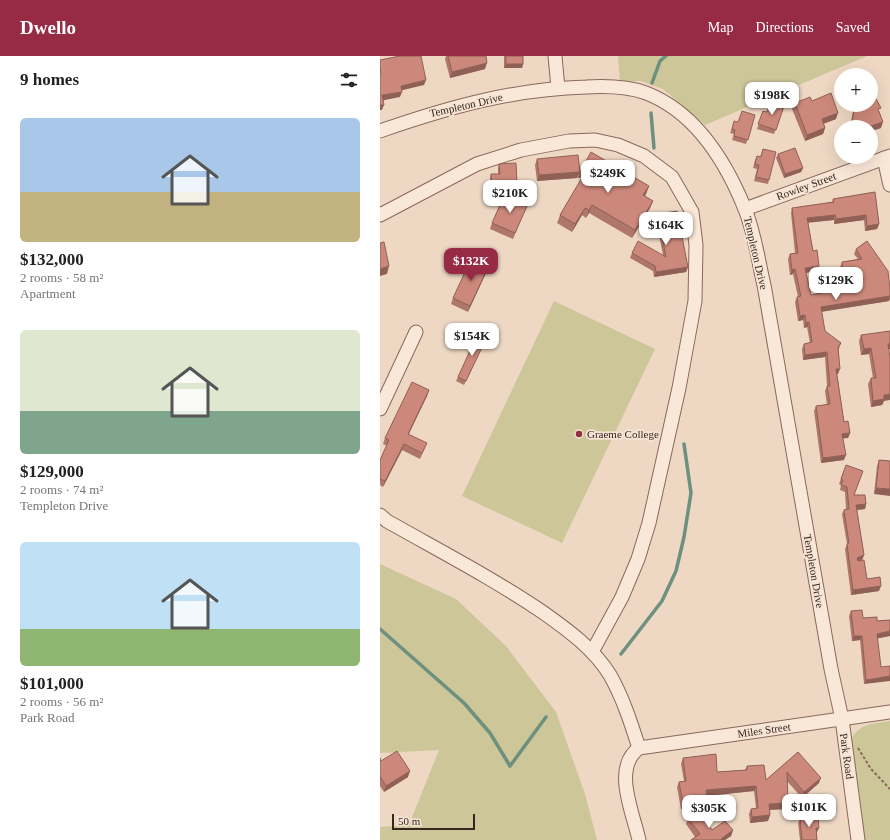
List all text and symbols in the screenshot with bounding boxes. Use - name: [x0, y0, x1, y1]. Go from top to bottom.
- text: Dwello: [20, 17, 76, 38]
- text: Map: [708, 20, 733, 35]
- text: Directions: [755, 20, 814, 35]
- text: Saved: [836, 20, 870, 35]
- map controls: [834, 68, 878, 164]
- button: +: [834, 68, 878, 112]
- icon: filters: [338, 69, 360, 91]
- text: 9 homes: [20, 70, 79, 89]
- pin: $198K: [744, 82, 800, 116]
- text: $198K: [754, 87, 790, 102]
- street label: Templeton Drive: [428, 91, 504, 119]
- button: −: [834, 120, 878, 164]
- icon: home: [154, 144, 226, 216]
- pin: $249K: [580, 160, 636, 194]
- text: $249K: [590, 165, 626, 180]
- street label: Rowley Street: [775, 170, 837, 202]
- pin: $210K: [482, 180, 538, 214]
- text: $210K: [492, 185, 528, 200]
- pin: $164K: [638, 212, 694, 246]
- street label: Templeton Drive: [742, 215, 770, 291]
- text: $164K: [648, 217, 684, 232]
- pin: $132K: [443, 248, 499, 282]
- text: $132,000: [20, 250, 84, 269]
- text: $132K: [453, 253, 489, 268]
- pin: $129K: [808, 267, 864, 301]
- text: 2 rooms · 58 m²: [20, 270, 103, 285]
- text: $129K: [818, 272, 854, 287]
- text: Apartment: [20, 286, 76, 301]
- pin: $154K: [444, 323, 500, 357]
- text: $154K: [454, 328, 490, 343]
- icon: home: [154, 356, 226, 428]
- place label: Graeme College: [587, 428, 659, 440]
- marker: Graeme College: [574, 429, 584, 439]
- text: $129,000: [20, 462, 84, 481]
- text: 2 rooms · 74 m²: [20, 482, 103, 497]
- text: Templeton Drive: [20, 498, 108, 513]
- street label: Templeton Drive: [802, 533, 826, 609]
- icon: home: [154, 568, 226, 640]
- text: $101,000: [20, 674, 84, 693]
- text: 2 rooms · 56 m²: [20, 694, 103, 709]
- text: Park Road: [20, 710, 75, 725]
- street label: Miles Street: [737, 720, 791, 740]
- street label: Park Road: [838, 732, 856, 780]
- pin: $101K: [781, 794, 837, 828]
- pin: $305K: [681, 795, 737, 829]
- text: $101K: [791, 799, 827, 814]
- text: $305K: [691, 800, 727, 815]
- scale bar: [392, 812, 475, 831]
- text: 50 m: [398, 815, 420, 827]

